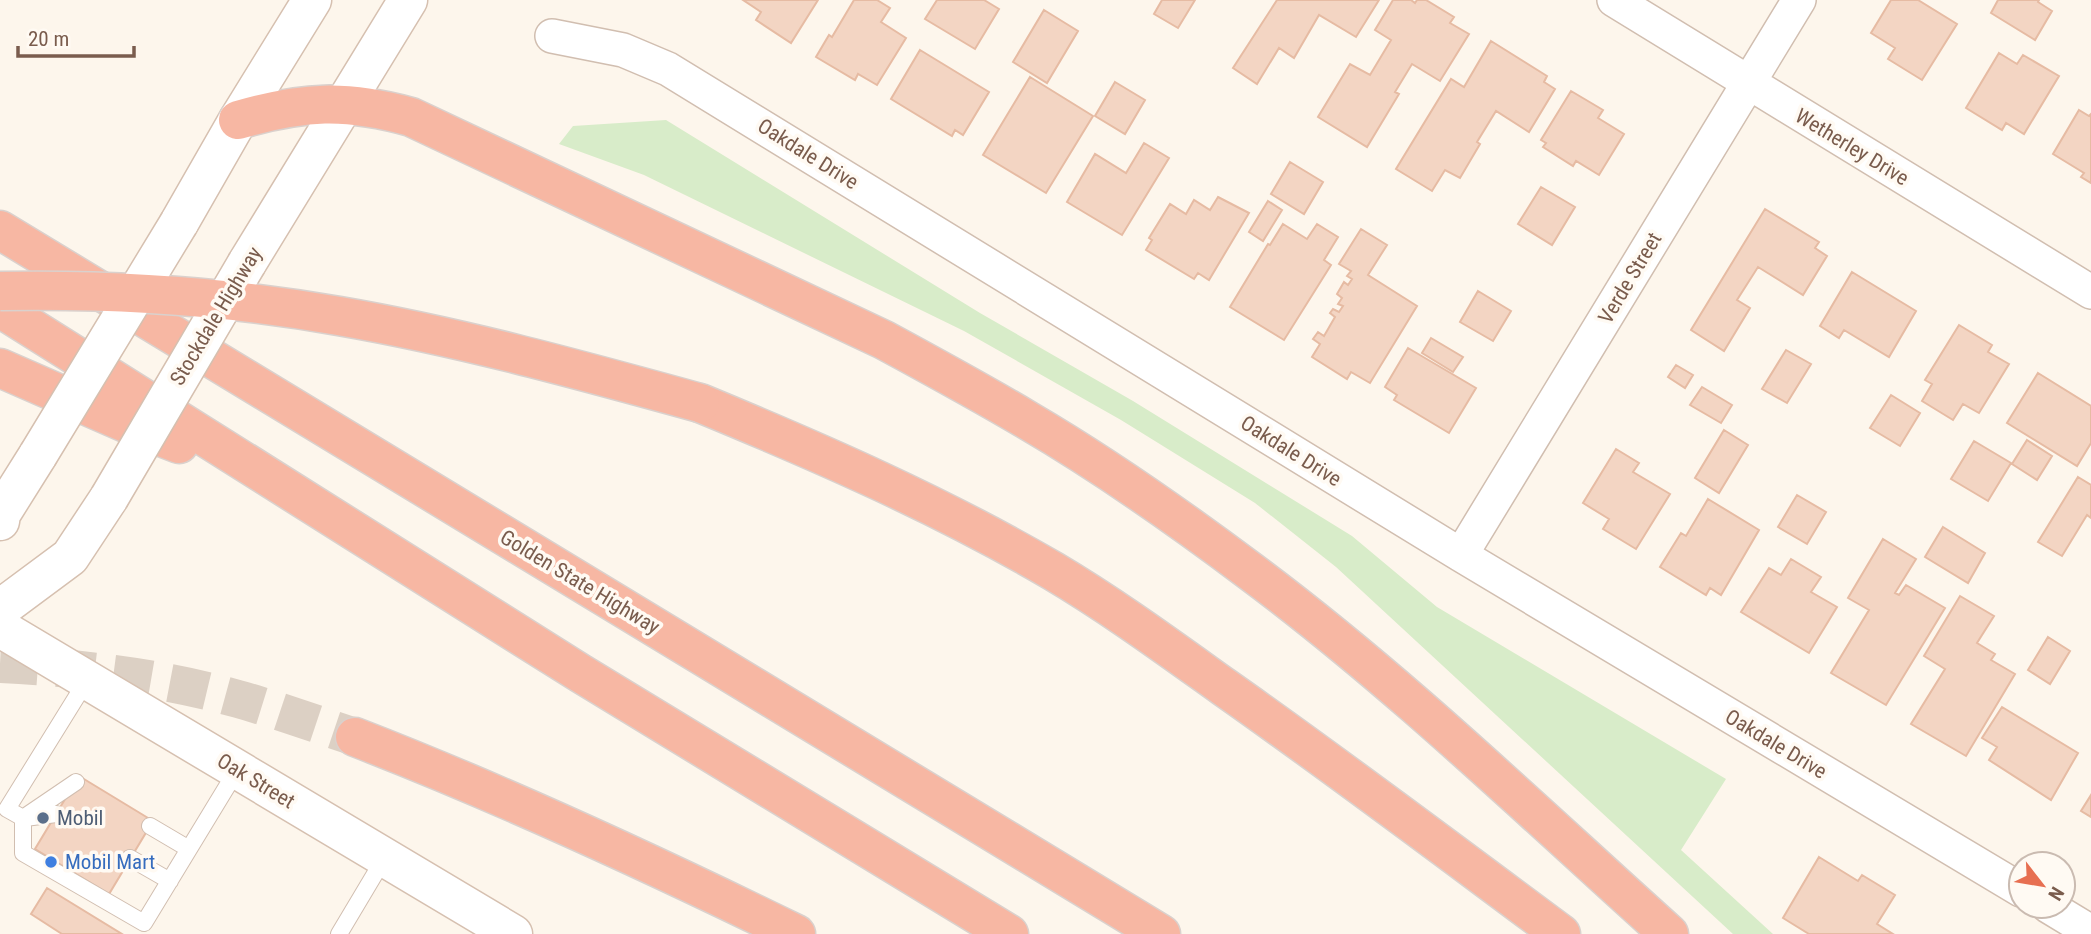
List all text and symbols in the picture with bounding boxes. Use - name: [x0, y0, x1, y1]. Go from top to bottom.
- scale bar: [18, 14, 133, 58]
- text: 20 m: [28, 27, 69, 51]
- street label: Wetherley Drive: [1791, 104, 1913, 190]
- street label: Oakdale Drive: [753, 114, 863, 194]
- street label: Verde Street: [1594, 228, 1666, 328]
- street label: Stockdale Highway: [165, 242, 267, 389]
- street label: Oakdale Drive: [1236, 411, 1346, 491]
- street label: Golden State Highway: [496, 525, 664, 639]
- street label: Oakdale Drive: [1721, 704, 1831, 784]
- street label: Oak Street: [213, 749, 299, 813]
- place label: Mobil: [57, 806, 103, 830]
- marker: Mobil: [35, 810, 51, 826]
- place label: Mobil Mart: [65, 850, 155, 874]
- north arrow: [2007, 850, 2077, 920]
- marker: Mobil Mart: [43, 854, 59, 870]
- text: N: [2043, 883, 2069, 904]

